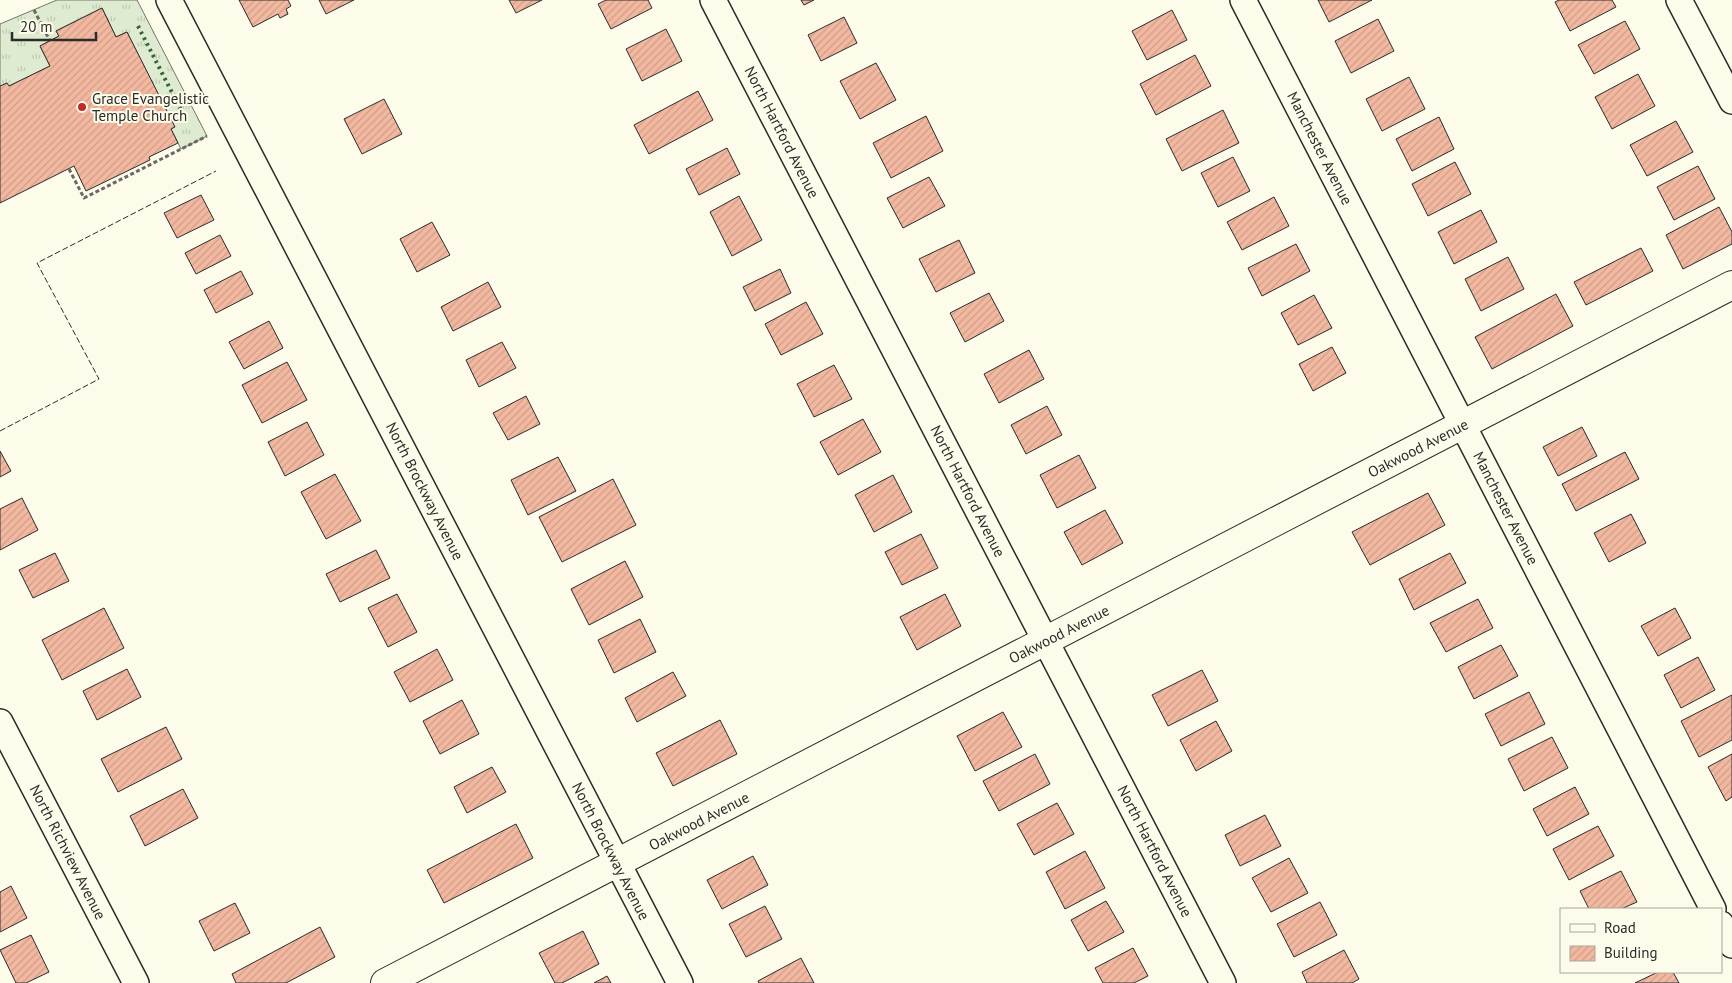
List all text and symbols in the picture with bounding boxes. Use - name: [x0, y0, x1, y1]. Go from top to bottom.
- scale bar: [12, 10, 96, 42]
- text: 20 m: [20, 17, 53, 36]
- street label: North Hartford Avenue: [741, 63, 823, 201]
- street label: Manchester Avenue: [1283, 88, 1357, 208]
- place label: Grace Evangelistic Temple Church: [92, 89, 209, 125]
- marker: Grace Evangelistic Temple Church: [76, 101, 88, 113]
- street label: Oakwood Avenue: [1365, 415, 1471, 481]
- street label: North Brockway Avenue: [382, 419, 468, 563]
- street label: North Hartford Avenue: [927, 422, 1009, 560]
- street label: Manchester Avenue: [1469, 448, 1543, 568]
- street label: Oakwood Avenue: [1006, 601, 1112, 667]
- street label: North Brockway Avenue: [568, 779, 654, 923]
- street label: North Richview Avenue: [26, 781, 110, 923]
- street label: North Hartford Avenue: [1114, 782, 1196, 920]
- street label: Oakwood Avenue: [646, 788, 752, 854]
- legend: [1560, 908, 1722, 973]
- text: Road: [1604, 918, 1636, 937]
- text: Building: [1604, 943, 1658, 962]

